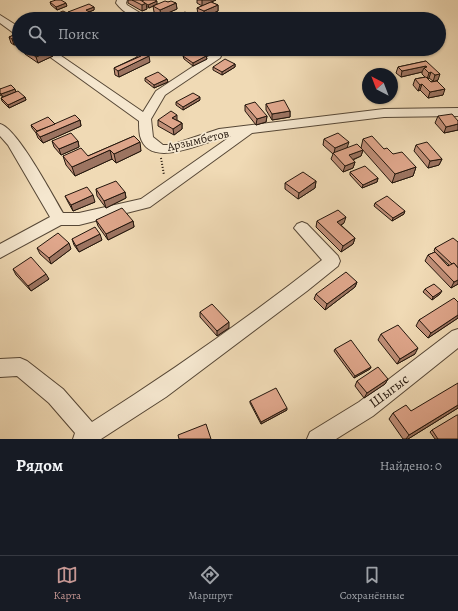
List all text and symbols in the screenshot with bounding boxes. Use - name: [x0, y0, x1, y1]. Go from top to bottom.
- search box: [12, 12, 446, 56]
- icon: search: [26, 23, 48, 45]
- text: Поиск: [58, 24, 99, 44]
- north arrow: [362, 68, 398, 104]
- street label: Арзымбетов: [164, 125, 231, 155]
- street label: Шыгыс: [365, 370, 413, 412]
- text: Рядом: [16, 454, 63, 477]
- text: Найдено: 0: [380, 457, 442, 474]
- tab: Карта: [53, 564, 81, 603]
- tab: Маршрут: [188, 564, 233, 603]
- tab: Сохранённые: [340, 564, 405, 603]

